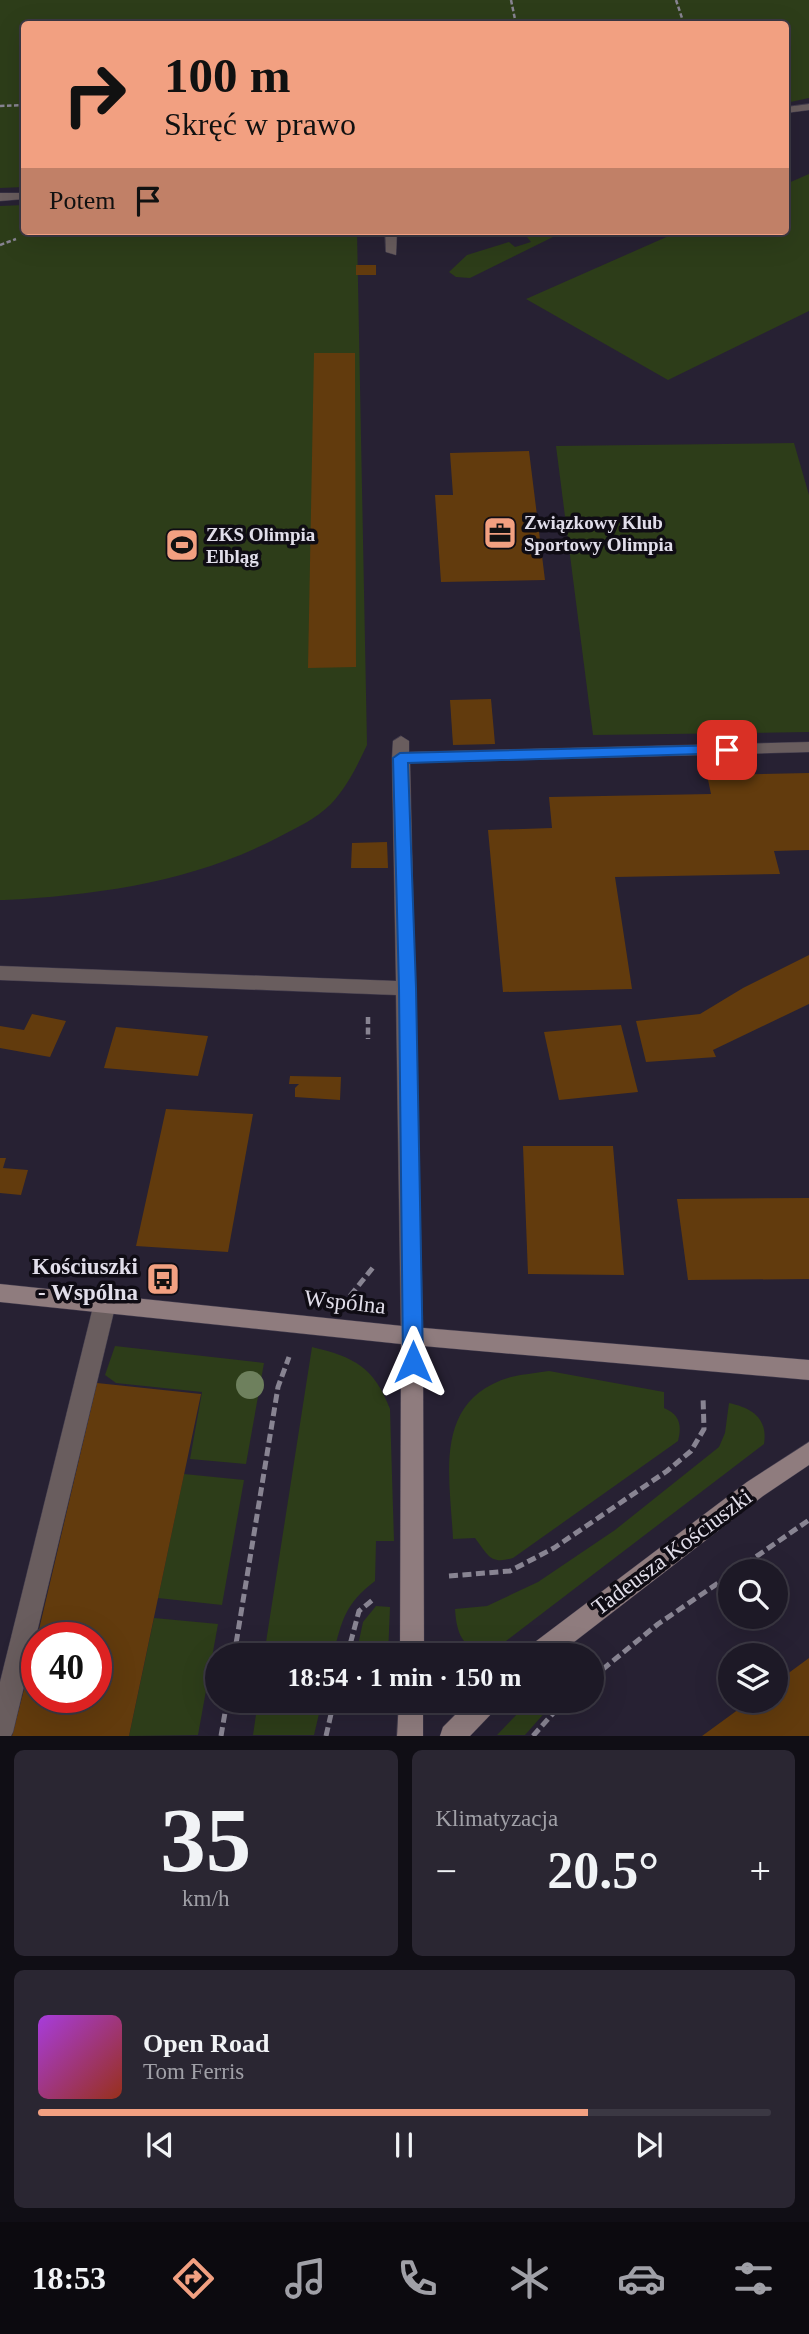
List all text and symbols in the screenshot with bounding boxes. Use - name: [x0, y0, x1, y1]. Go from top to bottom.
- text: 100 m: [164, 48, 291, 103]
- icon: right: [49, 49, 140, 140]
- text: Skręć w prawo: [164, 106, 356, 142]
- icon: arrive: [129, 182, 167, 220]
- text: Potem: [49, 186, 115, 215]
- place label: Związkowy Klub Sportowy Olimpia: [524, 512, 674, 555]
- office icon: Związkowy Klub Sportowy Olimpia: [481, 514, 519, 552]
- place label: ZKS Olimpia Elbląg: [206, 524, 316, 567]
- sports icon: ZKS Olimpia Elbląg: [163, 526, 201, 564]
- pin: [697, 720, 757, 780]
- icon: arrive: [708, 731, 746, 769]
- place label: Kościuszki - Wspólna: [32, 1254, 139, 1305]
- bus stop icon: Kościuszki - Wspólna: [144, 1260, 182, 1298]
- street label: Wspólna: [303, 1285, 387, 1319]
- position arrow: [376, 1325, 450, 1399]
- street label: Tadeusza Kościuszki: [587, 1484, 757, 1620]
- map controls: [718, 1559, 788, 1713]
- button: search: [718, 1559, 788, 1629]
- speed limit sign: 40: [21, 1622, 112, 1713]
- button: layers: [718, 1643, 788, 1713]
- text: 18:54 · 1 min · 150 m: [288, 1663, 522, 1692]
- text: 35: [160, 1790, 251, 1891]
- text: Klimatyzacja: [436, 1806, 558, 1831]
- text: 20.5°: [547, 1842, 659, 1899]
- text: −: [436, 1850, 457, 1892]
- text: +: [750, 1850, 771, 1892]
- text: km/h: [182, 1886, 229, 1911]
- text: Open Road: [143, 2029, 269, 2058]
- text: Tom Ferris: [143, 2059, 244, 2084]
- icon: previous: [141, 2126, 179, 2164]
- icon: pause: [385, 2126, 423, 2164]
- icon: next: [630, 2126, 668, 2164]
- icon: directions: [169, 2254, 218, 2303]
- icon: music: [281, 2254, 330, 2303]
- icon: phone: [393, 2254, 442, 2303]
- icon: climate: [505, 2254, 554, 2303]
- icon: car: [617, 2254, 666, 2303]
- icon: filters: [729, 2254, 778, 2303]
- text: 18:53: [31, 2260, 106, 2296]

